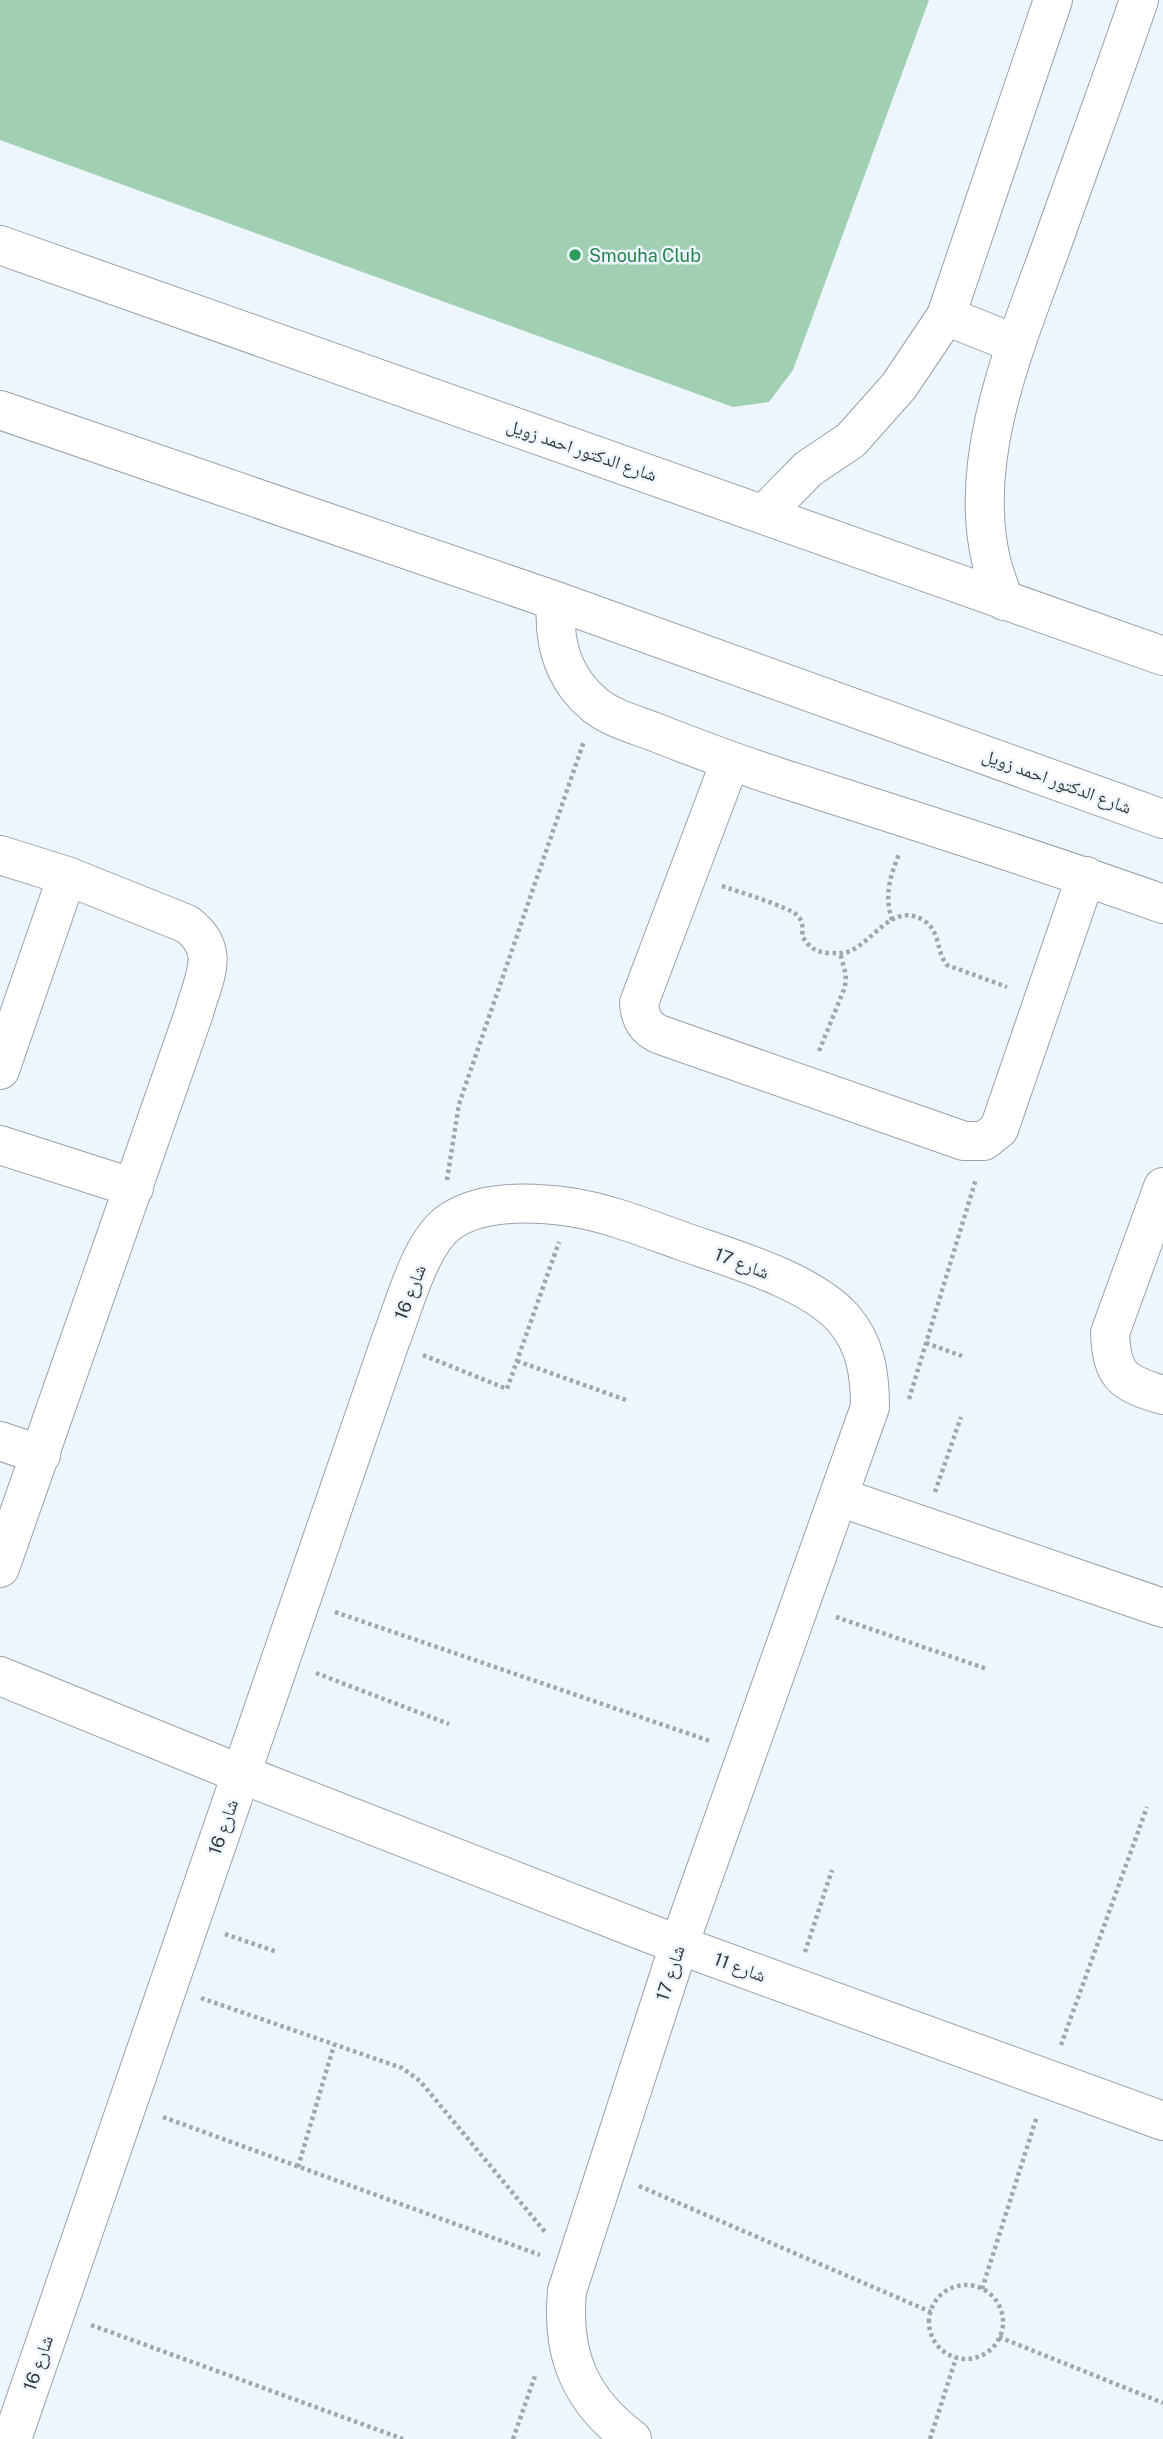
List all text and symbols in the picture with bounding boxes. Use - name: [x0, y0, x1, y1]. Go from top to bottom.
- place label: Smouha Club: [589, 245, 701, 266]
- marker: Smouha Club: [567, 247, 583, 263]
- street label: شارع الدكتور احمد زويل: [504, 414, 660, 486]
- street label: شارع الدكتور احمد زويل: [979, 744, 1134, 819]
- street label: شارع 17: [711, 1243, 772, 1284]
- street label: شارع 16: [390, 1262, 431, 1323]
- street label: شارع 16: [204, 1797, 243, 1858]
- street label: شارع 17: [651, 1943, 690, 2004]
- street label: شارع 11: [711, 1948, 769, 1987]
- street label: شارع 16: [19, 2333, 58, 2394]

